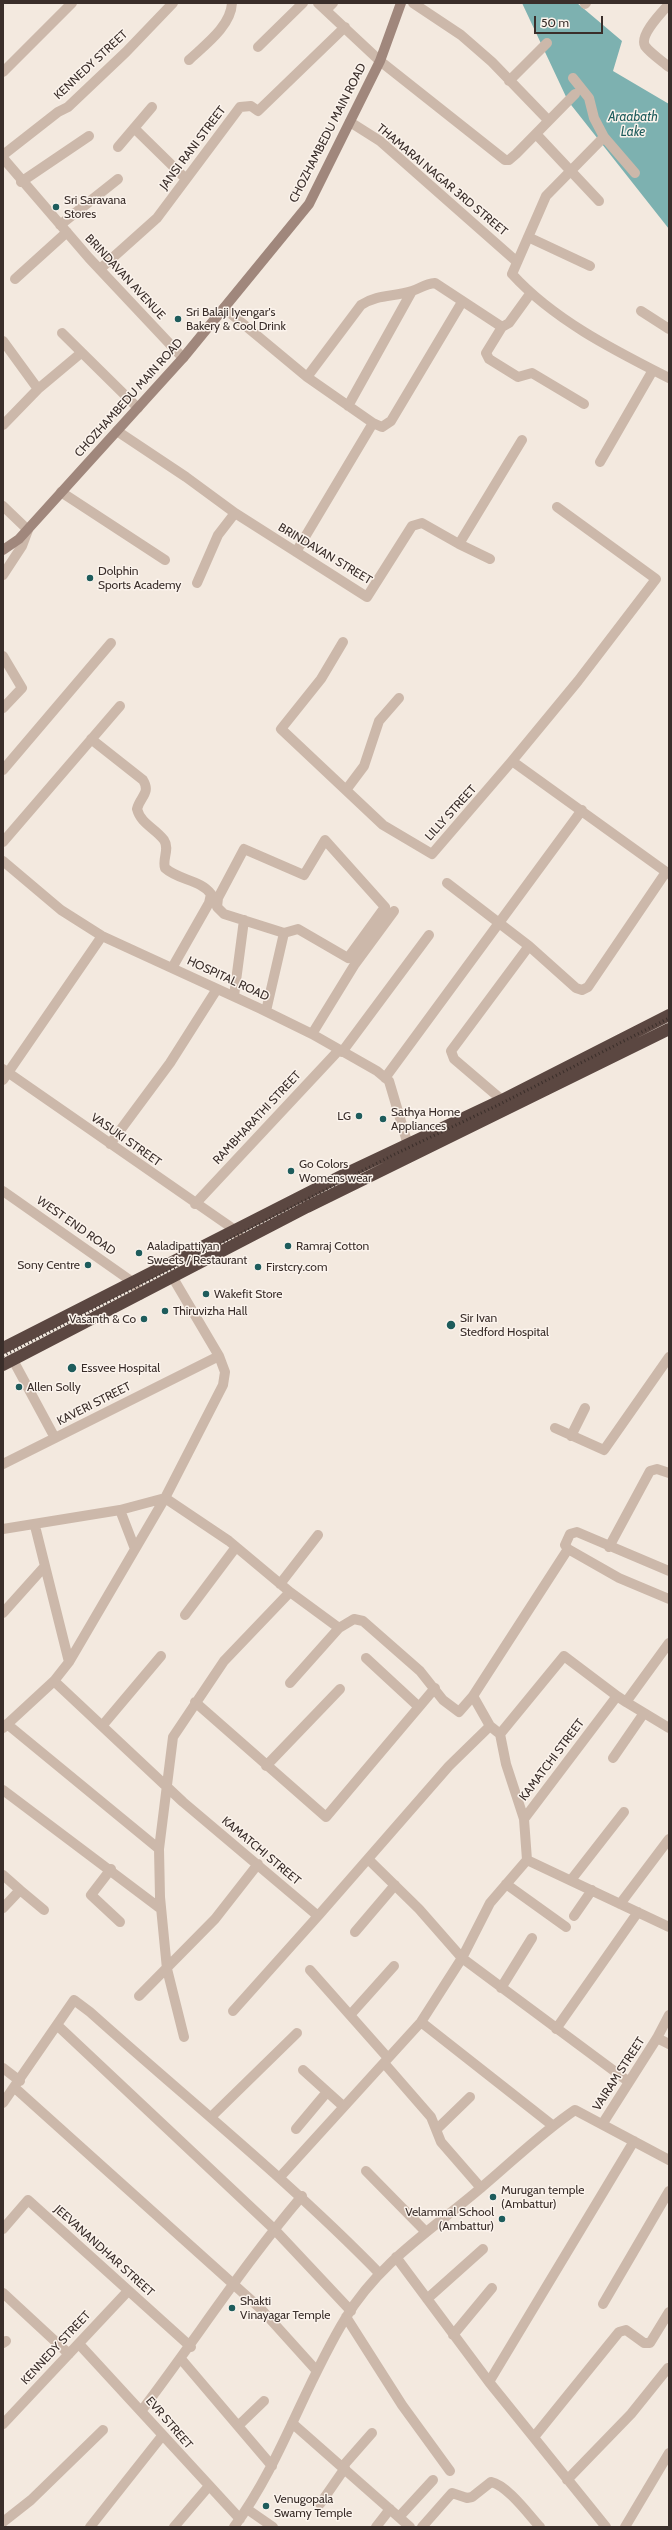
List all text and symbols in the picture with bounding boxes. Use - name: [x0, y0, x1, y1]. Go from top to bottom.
- scale bar: [536, 8, 605, 34]
- text: 50 m: [541, 15, 569, 30]
- street label: KENNEDY STREET: [51, 27, 131, 103]
- street label: CHOZHAMBEDU MAIN ROAD: [286, 61, 370, 205]
- street label: JANSI RANI STREET: [157, 103, 229, 193]
- water label: Araabath Lake: [608, 109, 658, 140]
- street label: THAMARAI NAGAR 3RD STREET: [374, 121, 510, 239]
- place label: Sri Saravana Stores: [64, 193, 126, 221]
- marker: Sri Saravana Stores: [51, 202, 61, 212]
- street label: BRINDAVAN AVENUE: [82, 231, 168, 323]
- place label: Sri Balaji Iyengar's Bakery & Cool Drink: [186, 305, 286, 333]
- marker: Sri Balaji Iyengar's Bakery & Cool Drink: [173, 314, 183, 324]
- street label: CHOZHAMBEDU MAIN ROAD: [72, 336, 186, 460]
- street label: BRINDAVAN STREET: [275, 520, 375, 588]
- place label: Dolphin Sports Academy: [98, 564, 181, 592]
- marker: Dolphin Sports Academy: [85, 573, 95, 583]
- street label: LILLY STREET: [422, 782, 480, 844]
- street label: HOSPITAL ROAD: [185, 954, 271, 1004]
- street label: RAMBHARATHI STREET: [210, 1068, 304, 1168]
- place label: Sathya Home Appliances: [391, 1105, 460, 1133]
- place label: LG: [337, 1109, 351, 1123]
- street label: VASUKI STREET: [88, 1110, 164, 1170]
- marker: LG: [354, 1111, 364, 1121]
- marker: Sathya Home Appliances: [378, 1114, 388, 1124]
- place label: Go Colors Womens wear: [299, 1157, 372, 1185]
- marker: Go Colors Womens wear: [286, 1166, 296, 1176]
- street label: WEST END ROAD: [34, 1193, 118, 1259]
- place label: Aaladipattiyan Sweets / Restaurant: [147, 1239, 247, 1267]
- place label: Ramraj Cotton: [296, 1239, 369, 1253]
- marker: Ramraj Cotton: [283, 1241, 293, 1251]
- marker: Aaladipattiyan Sweets / Restaurant: [134, 1248, 144, 1258]
- place label: Sony Centre: [17, 1258, 80, 1272]
- marker: Sony Centre: [83, 1260, 93, 1270]
- place label: Firstcry.com: [266, 1260, 327, 1274]
- marker: Firstcry.com: [253, 1262, 263, 1272]
- place label: Wakefit Store: [214, 1287, 282, 1301]
- marker: Wakefit Store: [201, 1289, 211, 1299]
- place label: Thiruvizha Hall: [173, 1304, 247, 1318]
- marker: Thiruvizha Hall: [160, 1306, 170, 1316]
- place label: Sir Ivan Stedford Hospital: [460, 1311, 549, 1339]
- place label: Vasanth & Co: [69, 1312, 136, 1326]
- marker: Vasanth & Co: [139, 1314, 149, 1324]
- marker: Sir Ivan Stedford Hospital: [445, 1319, 457, 1331]
- place label: Essvee Hospital: [81, 1361, 160, 1375]
- marker: Essvee Hospital: [66, 1362, 78, 1374]
- street label: KAVERI STREET: [55, 1379, 133, 1429]
- place label: Allen Solly: [27, 1380, 81, 1394]
- marker: Allen Solly: [14, 1382, 24, 1392]
- street label: KAMATCHI STREET: [517, 1716, 587, 1804]
- street label: KAMATCHI STREET: [219, 1814, 303, 1888]
- street label: VAIRAM STREET: [590, 2035, 648, 2113]
- place label: Murugan temple (Ambattur): [501, 2183, 584, 2211]
- marker: Murugan temple (Ambattur): [488, 2192, 498, 2202]
- street label: JEEVANANDHAR STREET: [51, 2202, 157, 2300]
- place label: Velammal School (Ambattur): [405, 2205, 494, 2233]
- marker: Velammal School (Ambattur): [497, 2214, 507, 2224]
- place label: Shakti Vinayagar Temple: [240, 2294, 330, 2322]
- marker: Shakti Vinayagar Temple: [227, 2303, 237, 2313]
- street label: KENNEDY STREET: [18, 2308, 94, 2388]
- street label: EVR STREET: [142, 2394, 196, 2452]
- place label: Venugopala Swamy Temple: [274, 2492, 352, 2520]
- marker: Venugopala Swamy Temple: [261, 2501, 271, 2511]

